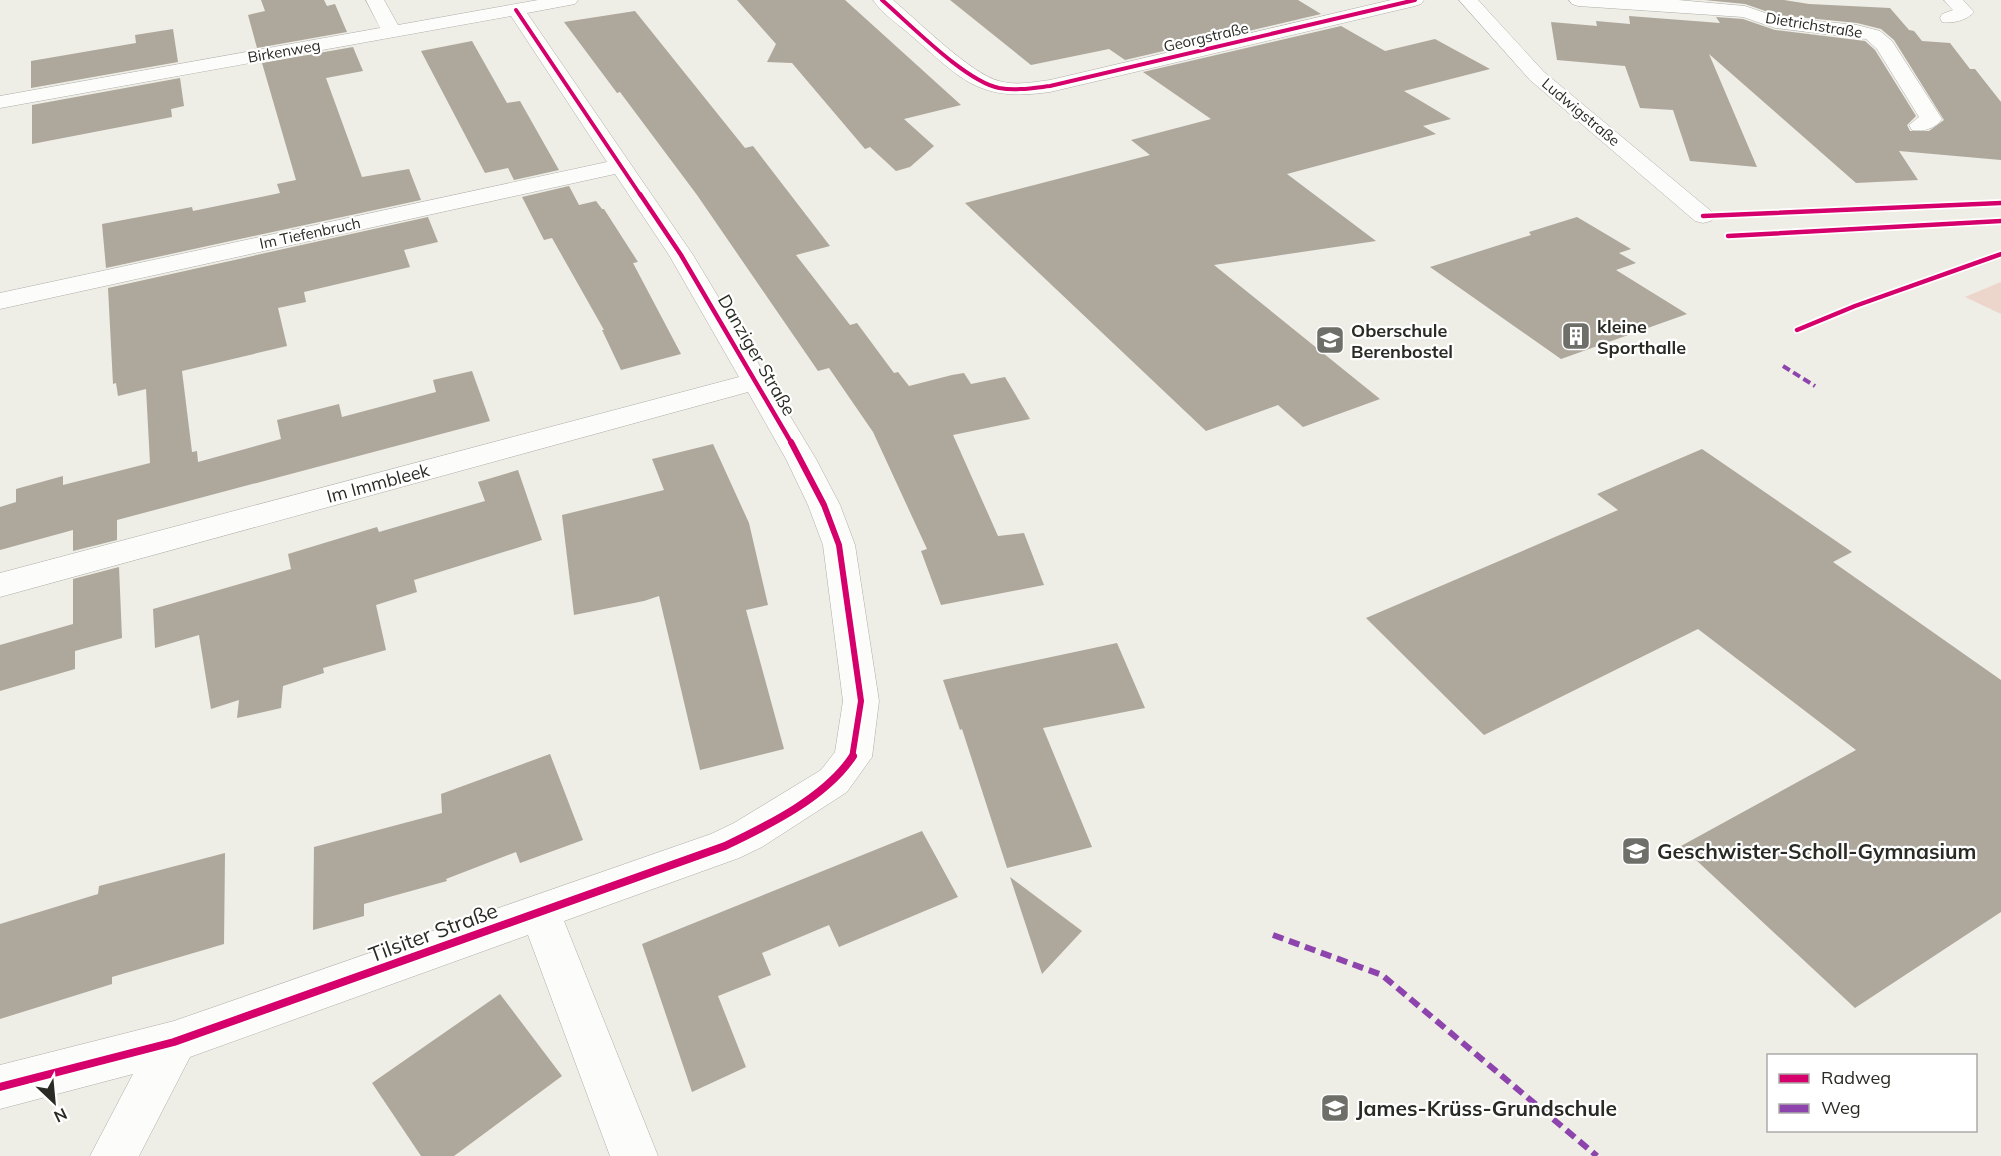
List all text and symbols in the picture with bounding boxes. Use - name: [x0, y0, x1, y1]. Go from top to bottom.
- street label: Dietrichstraße: [1764, 8, 1864, 42]
- street label: Georgstraße: [1162, 18, 1250, 56]
- street label: Birkenweg: [246, 35, 322, 67]
- street label: Ludwigstraße: [1538, 74, 1624, 150]
- street label: Im Tiefenbruch: [258, 213, 362, 253]
- street label: Danziger Straße: [713, 290, 801, 420]
- place label: kleine Sporthalle: [1597, 315, 1686, 359]
- place label: Oberschule Berenbostel: [1351, 319, 1453, 363]
- building icon: kleine Sporthalle: [1560, 320, 1592, 352]
- school or university icon: Oberschule Berenbostel: [1314, 324, 1346, 356]
- street label: Im Immbleek: [324, 458, 433, 508]
- school or university icon: Geschwister-Scholl-Gymnasium: [1620, 835, 1652, 867]
- place label: Geschwister-Scholl-Gymnasium: [1657, 838, 1976, 864]
- street label: Tilsiter Straße: [365, 897, 501, 967]
- legend: [1767, 1054, 1977, 1132]
- text: Radweg: [1821, 1066, 1891, 1089]
- north arrow: [24, 1072, 84, 1132]
- school or university icon: James-Krüss-Grundschule: [1319, 1092, 1351, 1124]
- place label: James-Krüss-Grundschule: [1356, 1095, 1617, 1121]
- text: Weg: [1821, 1096, 1861, 1119]
- text: N: [51, 1104, 70, 1127]

